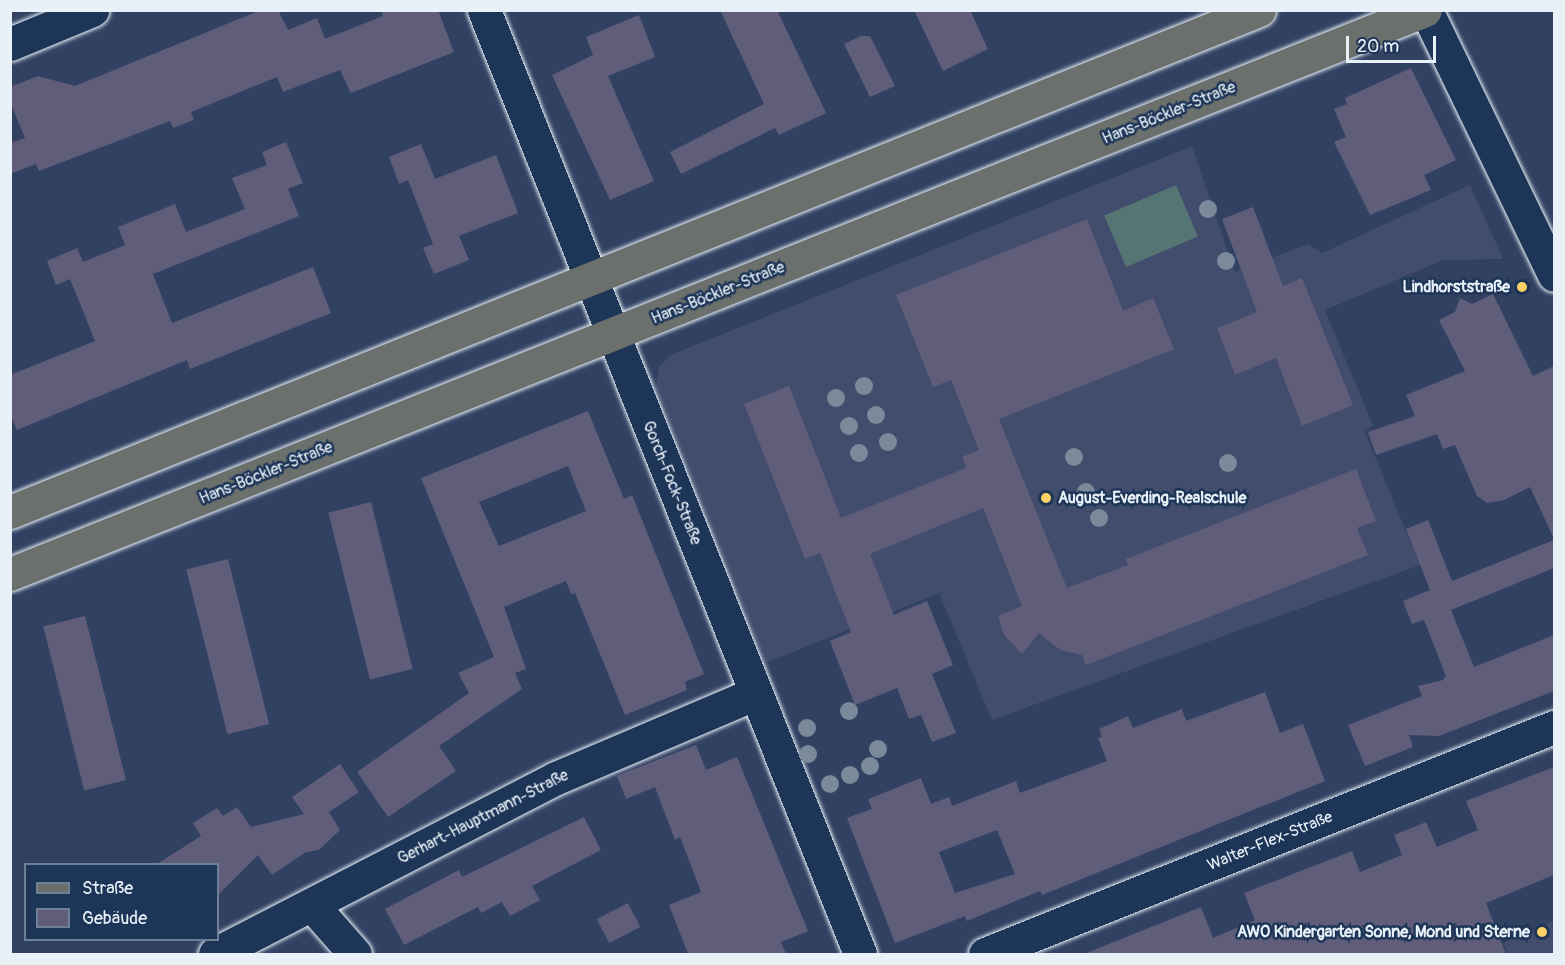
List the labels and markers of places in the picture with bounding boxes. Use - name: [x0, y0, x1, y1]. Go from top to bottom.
- place label: Lindhorststraße: [1403, 277, 1510, 297]
- marker: Lindhorststraße: [1515, 280, 1529, 294]
- place label: August-Everding-Realschule: [1058, 488, 1246, 508]
- marker: August-Everding-Realschule: [1039, 491, 1053, 505]
- place label: AWO Kindergarten Sonne, Mond und Sterne: [1237, 922, 1530, 942]
- marker: AWO Kindergarten Sonne, Mond und Sterne: [1535, 925, 1549, 939]

